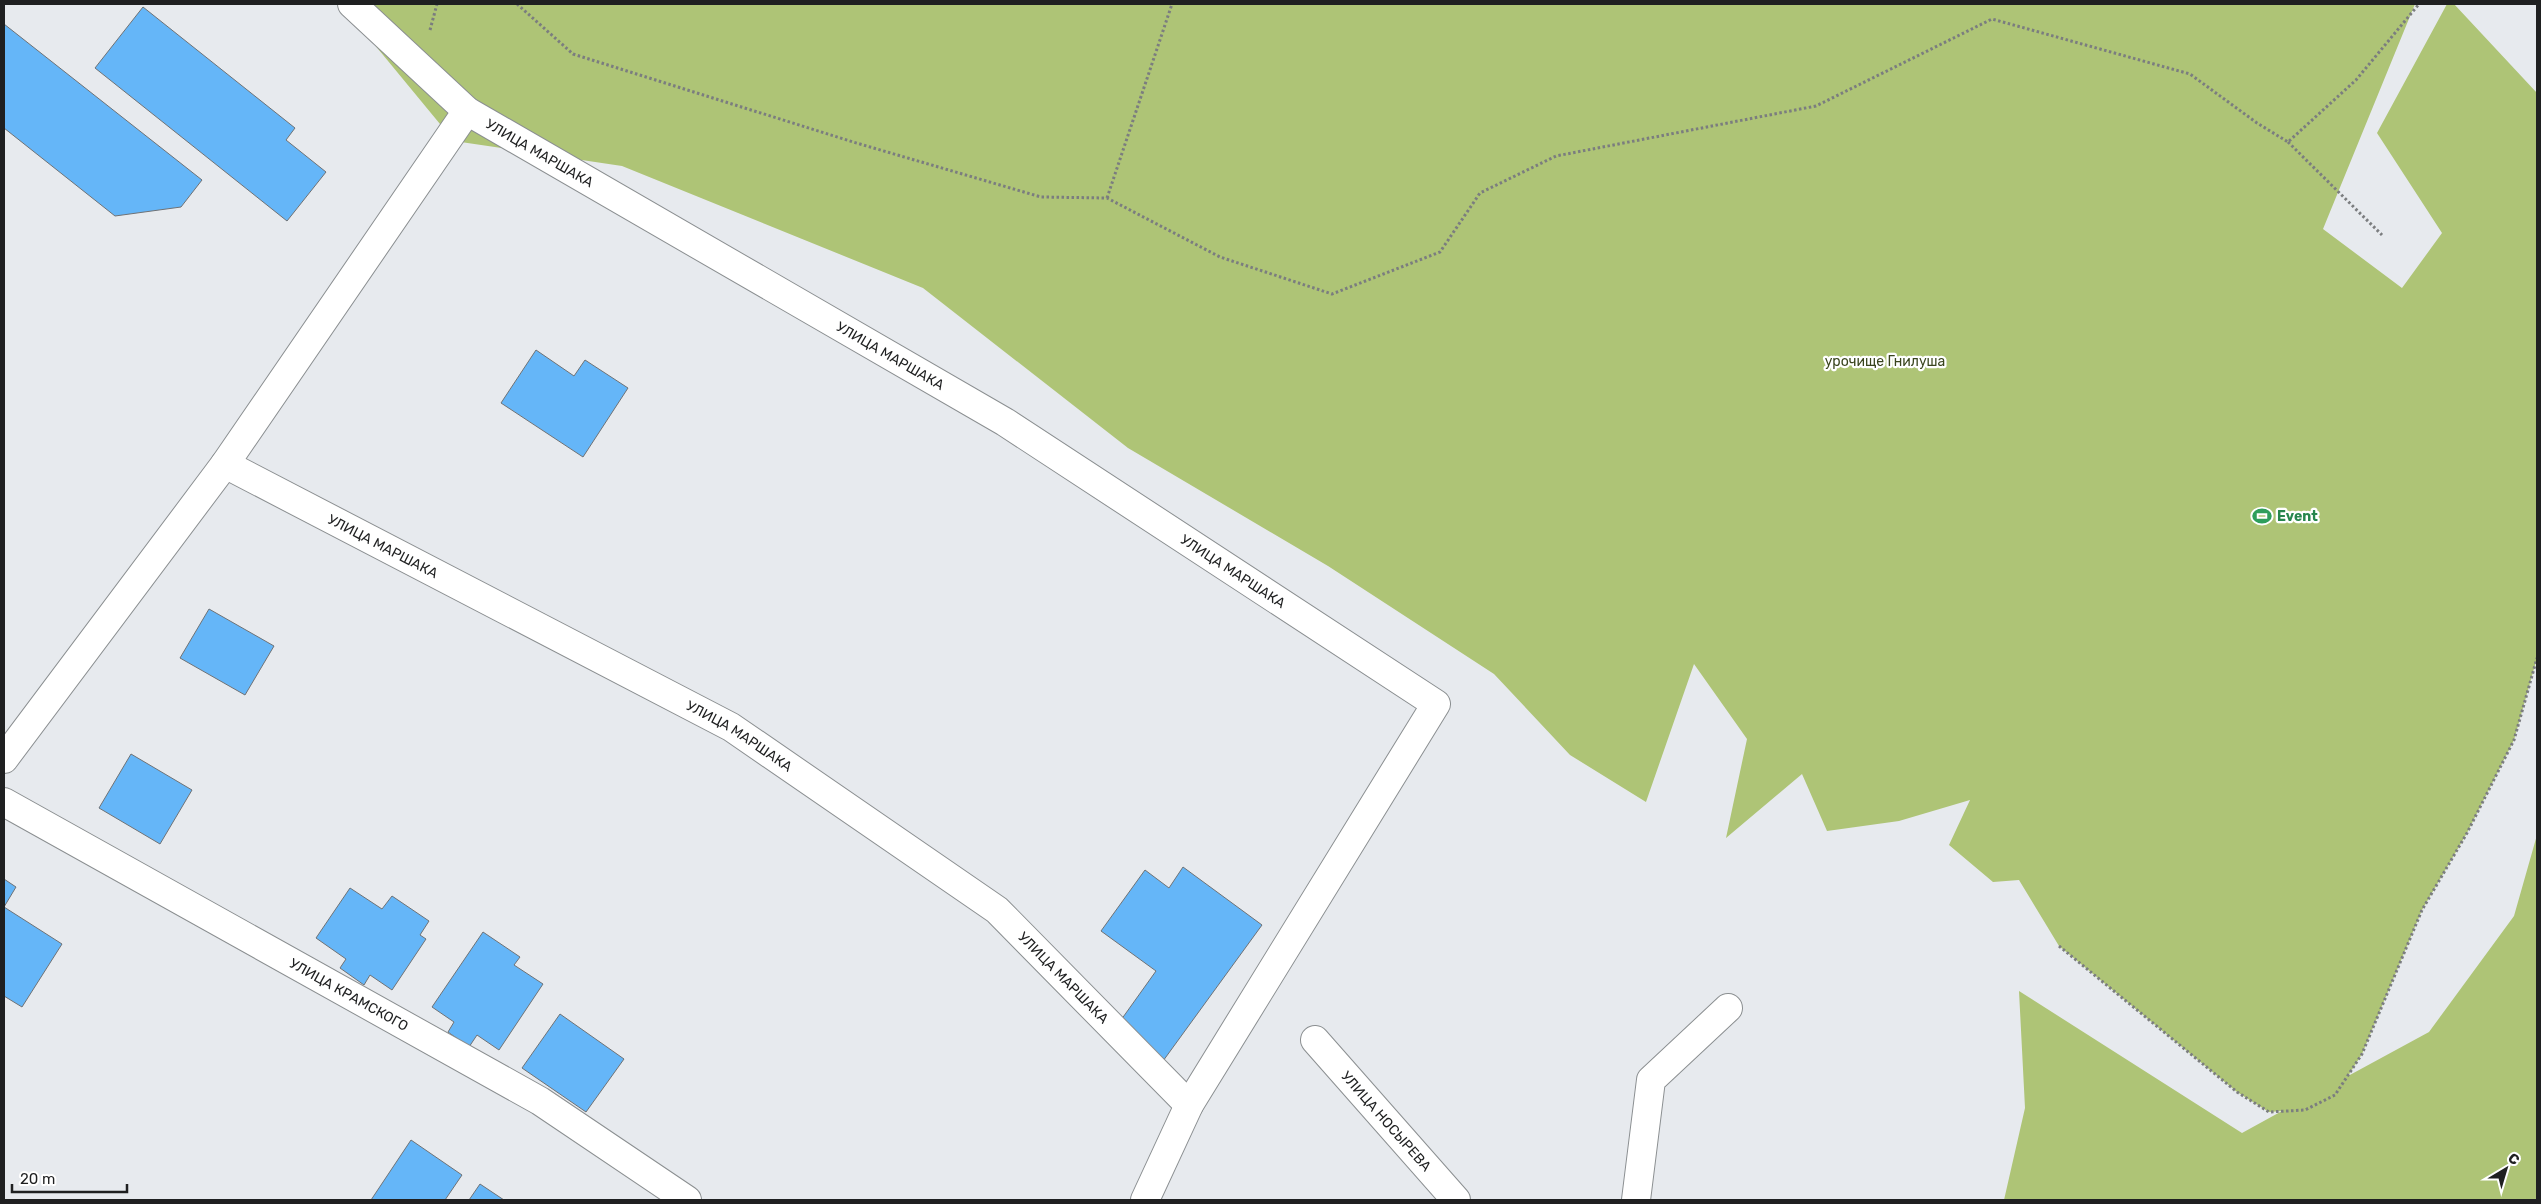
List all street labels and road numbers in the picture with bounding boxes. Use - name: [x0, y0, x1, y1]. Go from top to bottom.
- street label: УЛИЦА МАРШАКА: [482, 116, 597, 192]
- street label: УЛИЦА МАРШАКА: [833, 318, 948, 394]
- street label: УЛИЦА МАРШАКА: [325, 511, 441, 582]
- street label: УЛИЦА МАРШАКА: [1177, 531, 1289, 612]
- street label: УЛИЦА МАРШАКА: [683, 697, 796, 776]
- street label: УЛИЦА МАРШАКА: [1014, 929, 1112, 1028]
- street label: УЛИЦА КРАМСКОГО: [286, 955, 411, 1035]
- street label: УЛИЦА НОСЫРЕВА: [1337, 1068, 1435, 1175]

